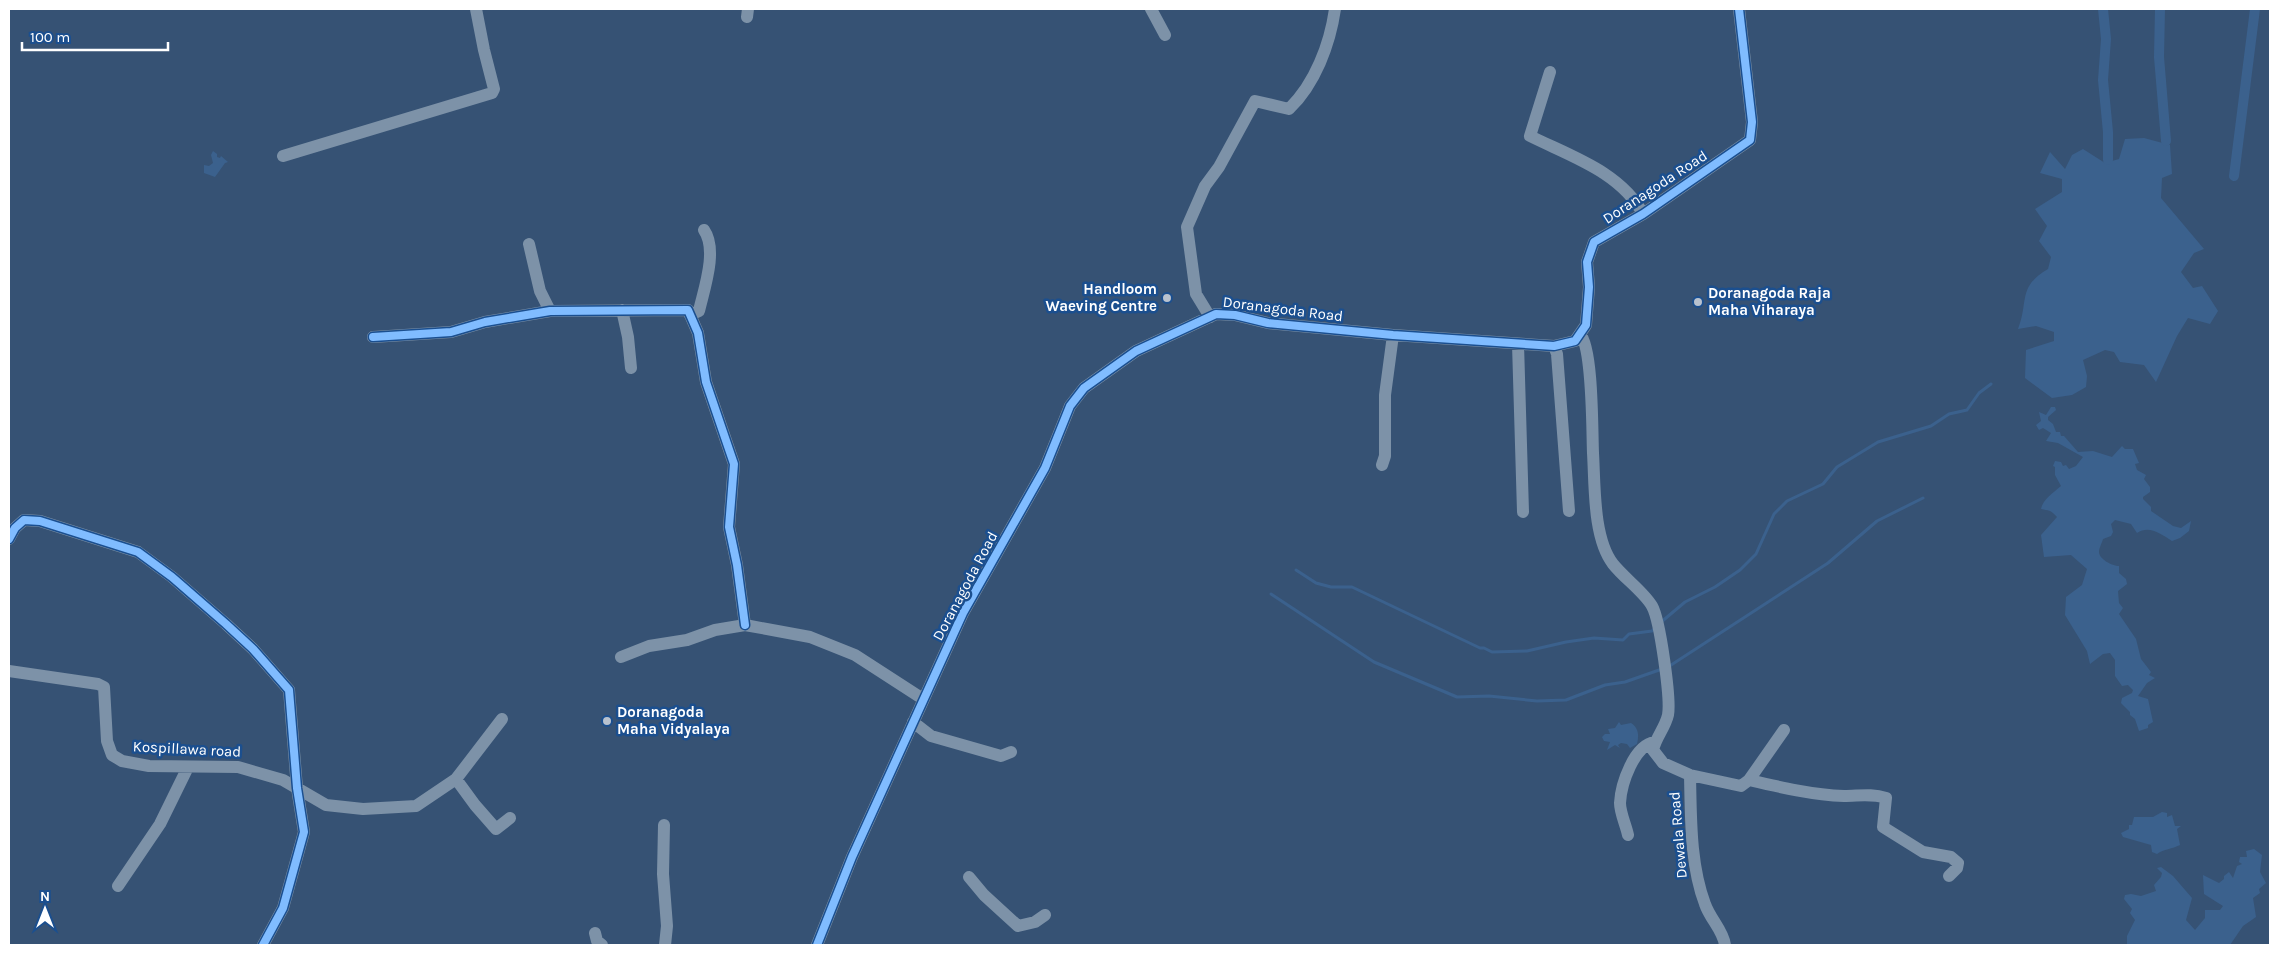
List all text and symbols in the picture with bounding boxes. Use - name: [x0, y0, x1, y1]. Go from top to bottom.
- scale bar: [22, 20, 169, 52]
- text: 100 m: [30, 28, 70, 46]
- street label: Doranagoda Road: [1599, 147, 1711, 227]
- place label: Handloom Waeving Centre: [1046, 280, 1157, 315]
- place label: Doranagoda Raja Maha Viharaya: [1708, 284, 1831, 319]
- marker: Handloom Waeving Centre: [1161, 292, 1173, 304]
- street label: Doranagoda Road: [1222, 293, 1344, 325]
- marker: Doranagoda Raja Maha Viharaya: [1692, 296, 1704, 308]
- street label: Doranagoda Road: [929, 528, 1001, 644]
- place label: Doranagoda Maha Vidyalaya: [617, 703, 730, 738]
- marker: Doranagoda Maha Vidyalaya: [601, 715, 613, 727]
- street label: Kospillawa road: [132, 737, 242, 761]
- street label: Dewala Road: [1665, 791, 1691, 879]
- north arrow: [20, 884, 70, 934]
- text: N: [40, 888, 50, 905]

